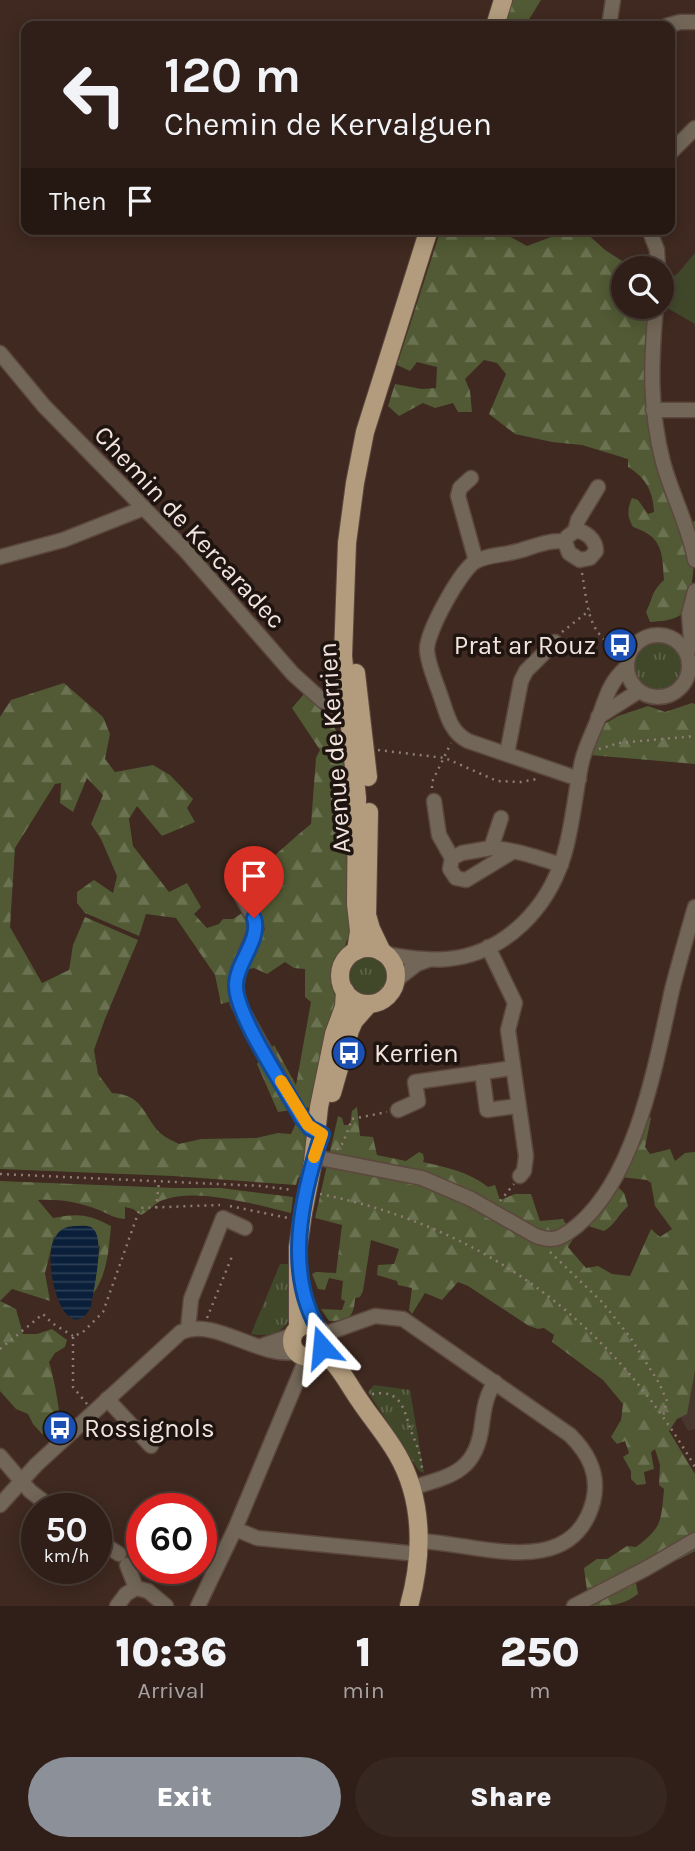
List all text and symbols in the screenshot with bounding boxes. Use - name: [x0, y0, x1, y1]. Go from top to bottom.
- text: 120 m: [164, 47, 301, 104]
- icon: left: [49, 49, 140, 140]
- text: Chemin de Kervalguen: [164, 106, 492, 143]
- icon: arrive: [121, 182, 159, 220]
- text: Then: [49, 186, 107, 217]
- map controls: [611, 256, 674, 319]
- button: search: [611, 256, 674, 319]
- street label: Chemin de Kercaradec: [88, 419, 292, 635]
- bus stop icon: Prat ar Rouz: [601, 626, 639, 664]
- place label: Prat ar Rouz: [454, 630, 596, 661]
- street label: Avenue de Kerrien: [312, 641, 357, 854]
- pin: [224, 846, 284, 918]
- icon: arrive: [235, 857, 273, 895]
- bus stop icon: Kerrien: [330, 1034, 368, 1072]
- place label: Kerrien: [374, 1038, 459, 1069]
- position arrow: [285, 1310, 359, 1384]
- bus stop icon: Rossignols: [41, 1409, 79, 1447]
- place label: Rossignols: [84, 1413, 215, 1444]
- speed limit sign: 60: [126, 1493, 217, 1584]
- text: 50: [45, 1509, 88, 1550]
- text: km/h: [44, 1545, 89, 1567]
- text: 10:36: [115, 1627, 227, 1677]
- text: 1: [355, 1627, 372, 1677]
- text: 250: [500, 1627, 580, 1677]
- text: Arrival: [137, 1677, 205, 1704]
- text: min: [342, 1677, 385, 1704]
- text: m: [529, 1677, 551, 1704]
- button: Exit: [28, 1757, 341, 1837]
- button: Share: [355, 1757, 667, 1837]

